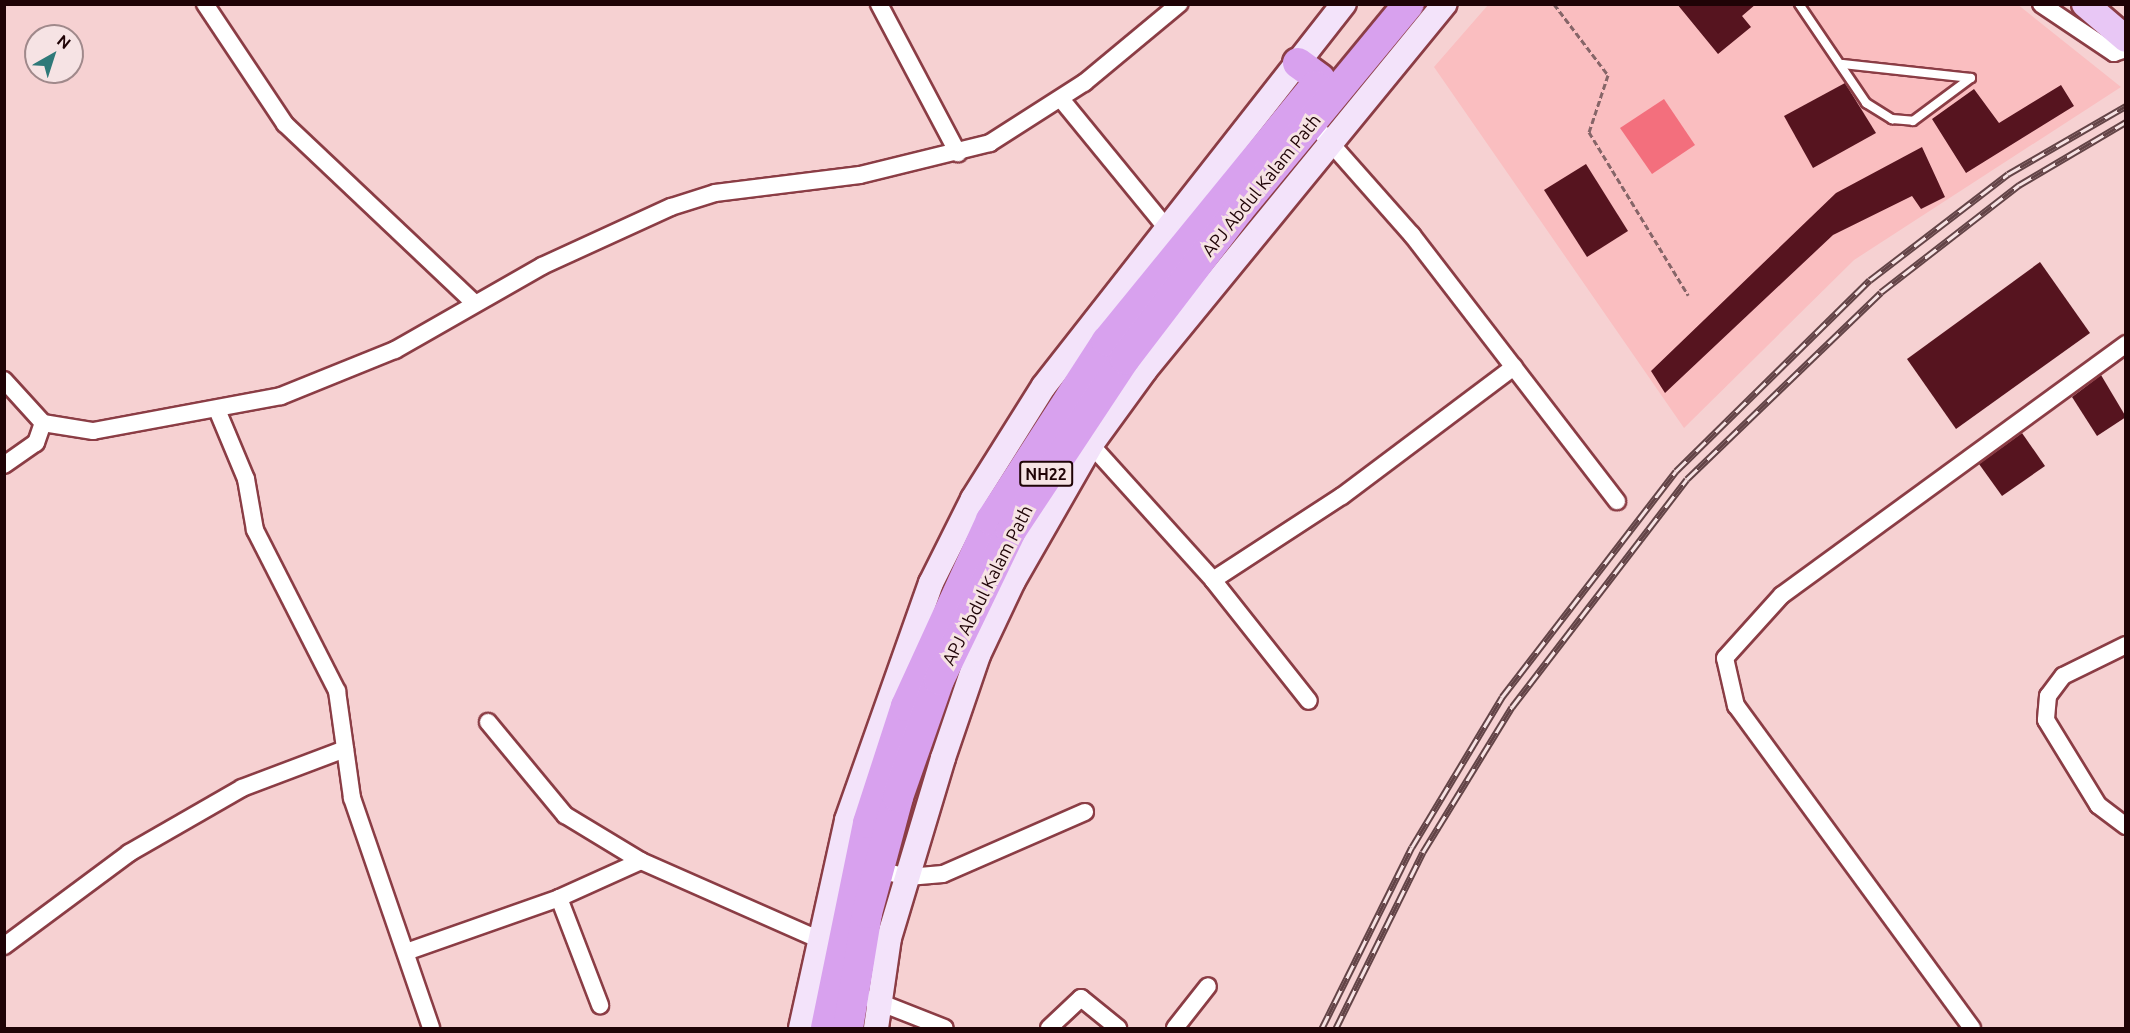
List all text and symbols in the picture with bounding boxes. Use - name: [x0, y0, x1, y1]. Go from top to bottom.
- north arrow: [24, 24, 84, 84]
- text: N: [54, 31, 74, 52]
- street label: APJ Abdul Kalam Path: [1197, 109, 1325, 261]
- road number: NH22: [1019, 461, 1073, 487]
- street label: APJ Abdul Kalam Path: [937, 501, 1037, 669]

